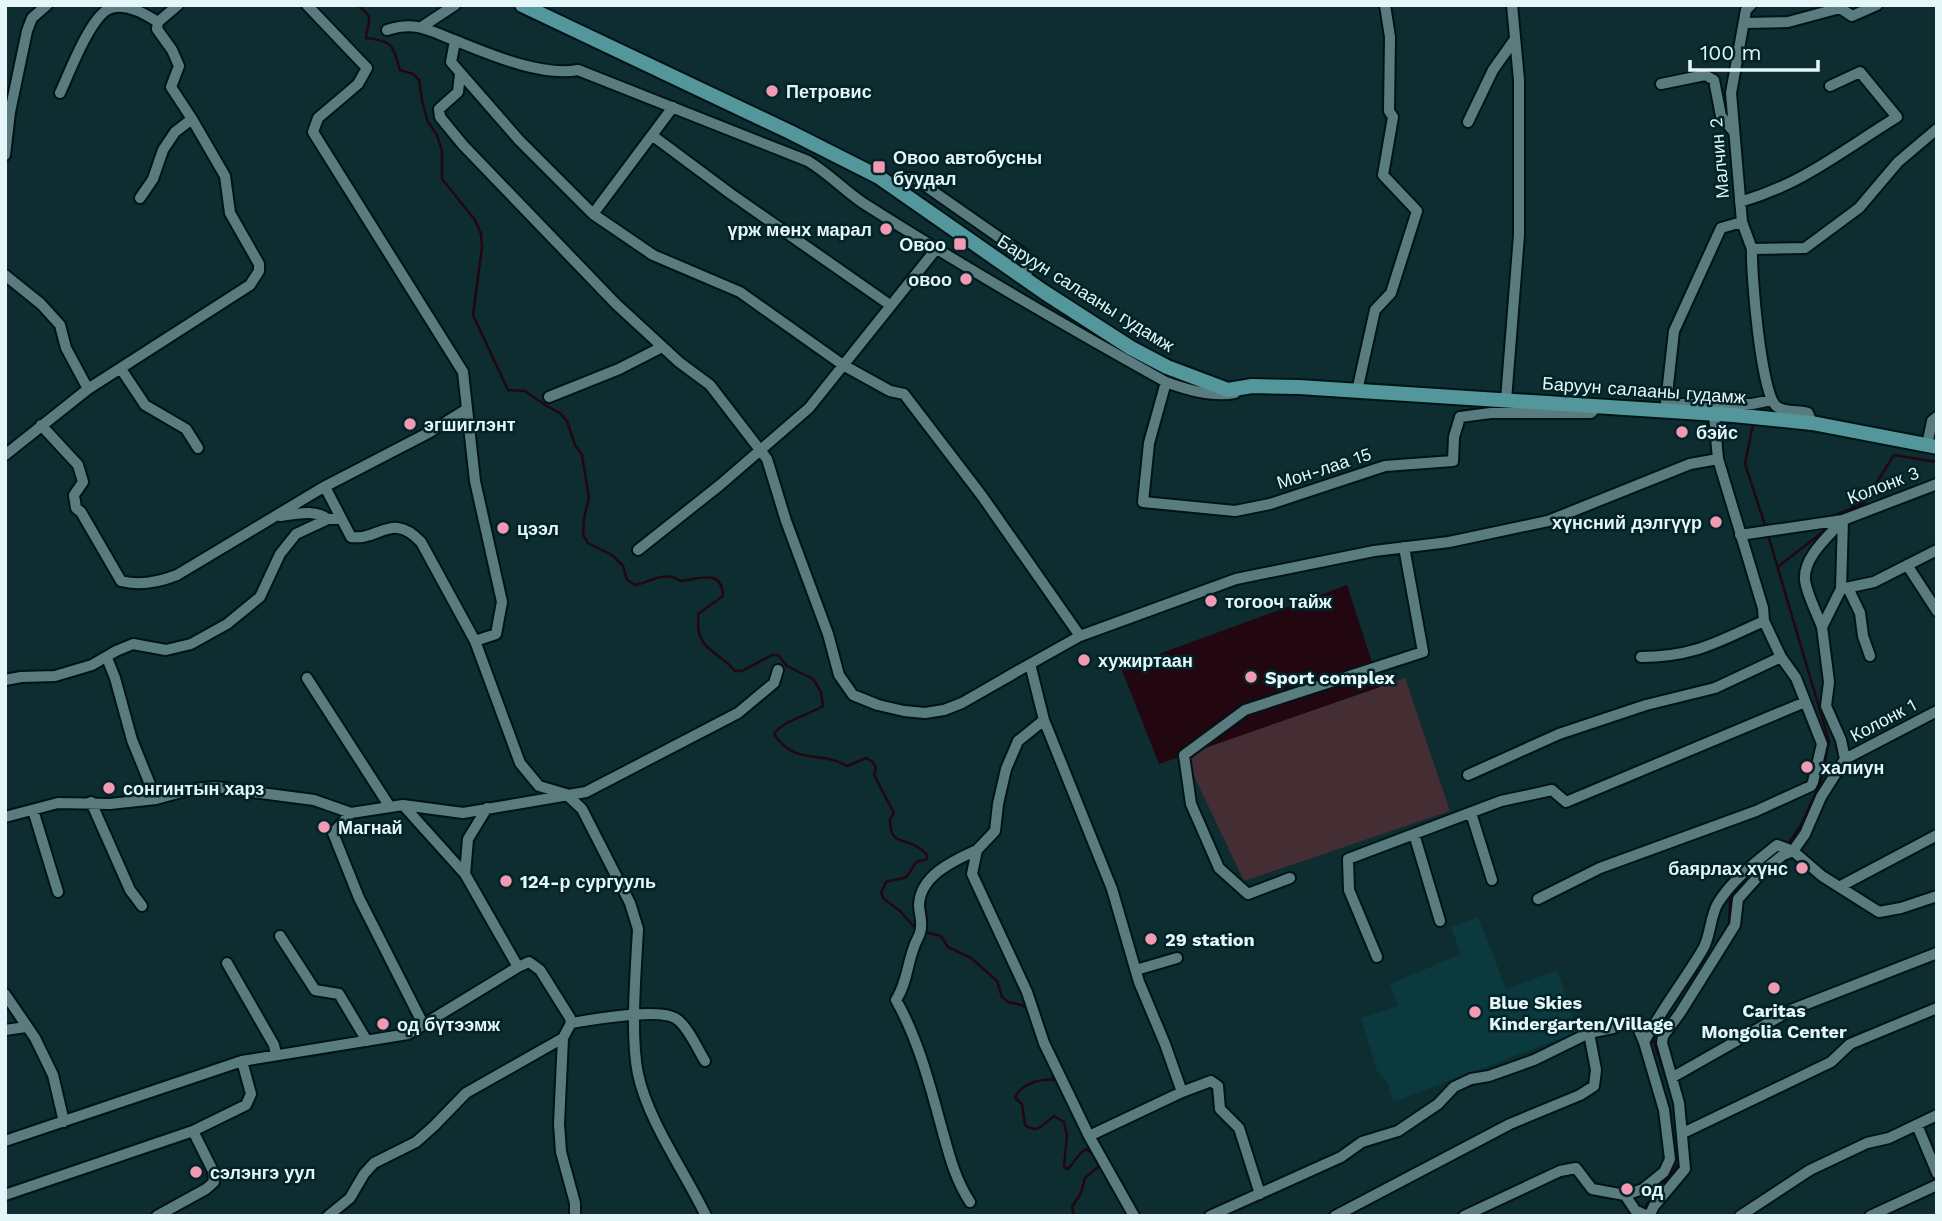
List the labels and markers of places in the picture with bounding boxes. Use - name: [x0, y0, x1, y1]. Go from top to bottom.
- place label: Петровис: [786, 81, 872, 102]
- marker: Петровис: [764, 83, 780, 99]
- place label: Овоо автобусны буудал: [893, 147, 1042, 189]
- marker: Овоо автобусны буудал: [871, 159, 887, 175]
- place label: үрж мөнх марал: [727, 219, 872, 240]
- marker: үрж мөнх марал: [878, 221, 894, 237]
- place label: Овоо: [899, 234, 946, 255]
- marker: Овоо: [952, 236, 968, 252]
- place label: овоо: [908, 269, 952, 290]
- marker: овоо: [958, 271, 974, 287]
- place label: эгшиглэнт: [424, 414, 516, 435]
- marker: эгшиглэнт: [402, 416, 418, 432]
- place label: бэйс: [1696, 422, 1738, 443]
- marker: бэйс: [1674, 424, 1690, 440]
- place label: хүнсний дэлгүүр: [1552, 512, 1702, 533]
- marker: хүнсний дэлгүүр: [1708, 514, 1724, 530]
- place label: цээл: [517, 518, 559, 539]
- marker: цээл: [495, 520, 511, 536]
- place label: тогооч тайж: [1225, 591, 1332, 612]
- marker: тогооч тайж: [1203, 593, 1219, 609]
- place label: хужиртаан: [1098, 650, 1193, 671]
- marker: хужиртаан: [1076, 652, 1092, 668]
- place label: Sport complex: [1265, 667, 1395, 688]
- marker: Sport complex: [1243, 669, 1259, 685]
- place label: халиун: [1821, 757, 1884, 778]
- marker: халиун: [1799, 759, 1815, 775]
- place label: сонгинтын харз: [123, 778, 264, 799]
- marker: сонгинтын харз: [101, 780, 117, 796]
- place label: Магнай: [338, 817, 403, 838]
- marker: Магнай: [316, 819, 332, 835]
- place label: баярлах хүнс: [1668, 858, 1788, 879]
- marker: баярлах хүнс: [1794, 860, 1810, 876]
- place label: 124-р сургууль: [520, 871, 656, 892]
- marker: 124-р сургууль: [498, 873, 514, 889]
- place label: 29 station: [1165, 929, 1255, 950]
- marker: 29 station: [1143, 931, 1159, 947]
- marker: Caritas Mongolia Center: [1766, 980, 1782, 996]
- place label: Blue Skies Kindergarten/Village: [1489, 992, 1674, 1034]
- place label: Caritas Mongolia Center: [1701, 1000, 1847, 1042]
- marker: Blue Skies Kindergarten/Village: [1467, 1004, 1483, 1020]
- place label: од бүтээмж: [397, 1014, 500, 1035]
- marker: од бүтээмж: [375, 1016, 391, 1032]
- place label: сэлэнгэ уул: [210, 1162, 316, 1183]
- marker: сэлэнгэ уул: [188, 1164, 204, 1180]
- place label: од: [1641, 1179, 1664, 1200]
- marker: од: [1619, 1181, 1635, 1197]

